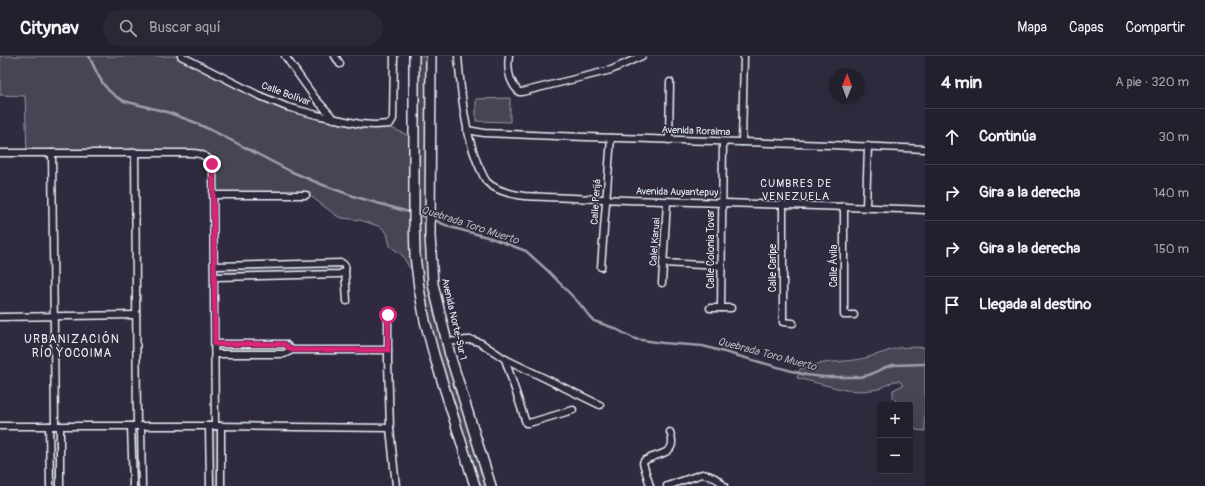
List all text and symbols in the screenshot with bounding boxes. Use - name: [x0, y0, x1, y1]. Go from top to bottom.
- search box: [103, 10, 383, 46]
- text: Citynav: [20, 16, 79, 40]
- icon: search: [117, 17, 139, 39]
- text: Buscar aquí: [149, 18, 221, 37]
- text: Mapa: [1017, 19, 1047, 36]
- text: Capas: [1069, 19, 1104, 36]
- text: Compartir: [1126, 19, 1185, 36]
- north arrow: [829, 68, 865, 104]
- text: 4 min: [941, 72, 982, 93]
- text: A pie · 320 m: [1115, 74, 1189, 90]
- street label: Calle Bolívar: [260, 80, 313, 109]
- street label: Avenida Roraima: [661, 124, 731, 138]
- icon: ahead: [941, 126, 963, 148]
- text: Continúa: [979, 127, 1036, 146]
- text: 30 m: [1159, 129, 1189, 145]
- route end: [203, 155, 221, 173]
- district label: CUMBRES DE VENEZUELA: [760, 177, 832, 203]
- street label: Calle Perijá: [588, 178, 604, 225]
- icon: right: [941, 182, 963, 204]
- text: Gira a la derecha: [979, 183, 1080, 202]
- street label: Avenida Auyantepuy: [636, 185, 719, 199]
- text: 140 m: [1153, 185, 1189, 201]
- water label: Quebrada Toro Muerto: [420, 203, 521, 247]
- street label: Calle Colonia Tovar: [705, 209, 717, 289]
- street label: Calel Karuai: [647, 217, 663, 267]
- icon: right: [941, 238, 963, 260]
- text: Gira a la derecha: [979, 239, 1080, 258]
- text: 150 m: [1154, 241, 1189, 257]
- street label: Calle Caripe: [767, 244, 779, 292]
- street label: Calle Ávila: [827, 244, 840, 287]
- street label: Avenida Norte-Sur 1: [439, 277, 469, 361]
- icon: arrive: [941, 294, 963, 316]
- text: Llegada al destino: [979, 295, 1091, 314]
- route start: [379, 306, 397, 324]
- district label: URBANIZACIÓN RÍO YOCOIMA: [24, 331, 120, 361]
- water label: Quebrada Toro Muerto: [716, 335, 819, 374]
- map controls: [877, 402, 913, 474]
- button: +: [877, 402, 913, 438]
- button: −: [877, 438, 913, 474]

